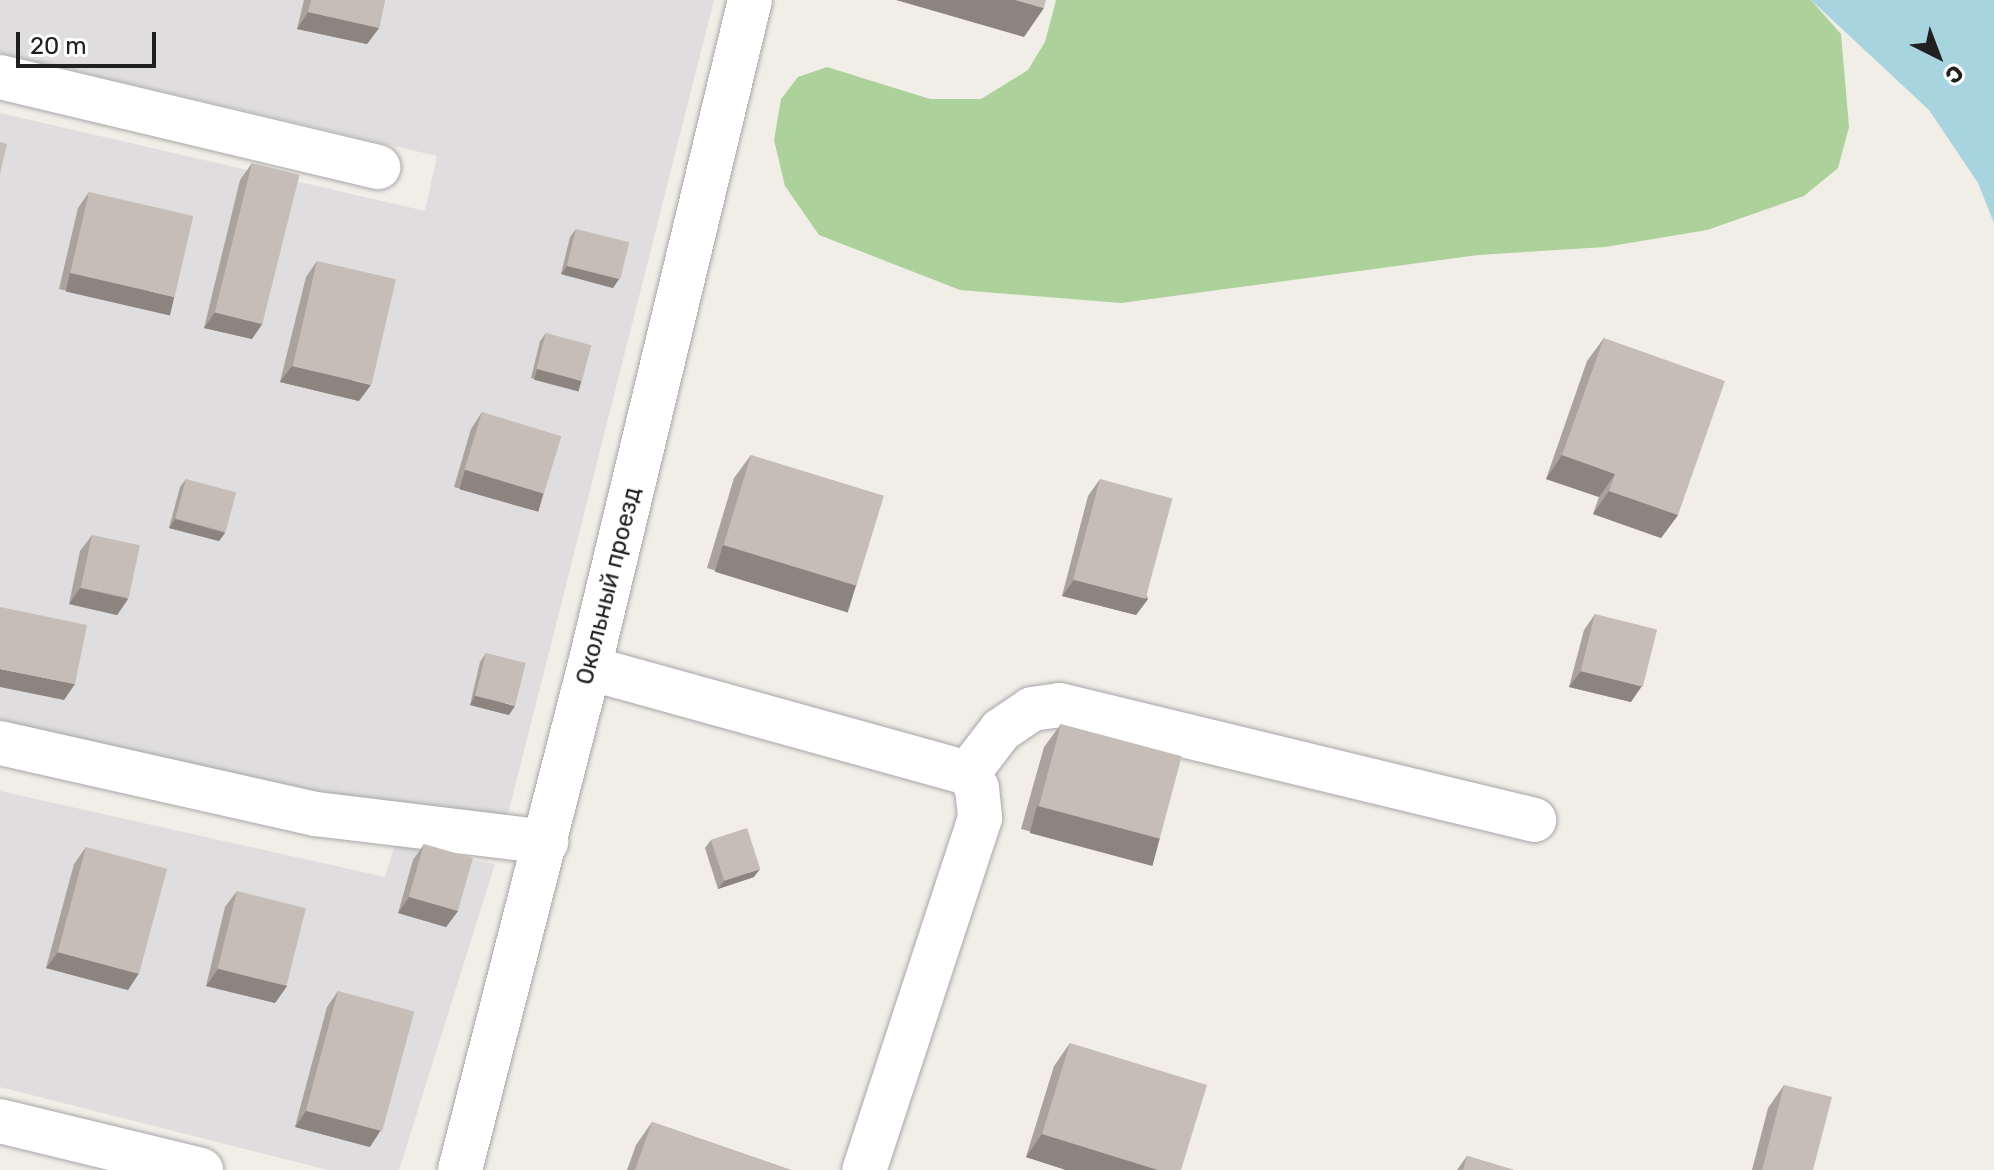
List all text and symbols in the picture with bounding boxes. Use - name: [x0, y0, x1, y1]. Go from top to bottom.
- scale bar: [20, 16, 160, 66]
- north arrow: [1898, 16, 1978, 96]
- text: 20 m: [30, 32, 87, 60]
- text: С: [1940, 59, 1969, 89]
- street label: Окольный проезд: [571, 484, 647, 688]

